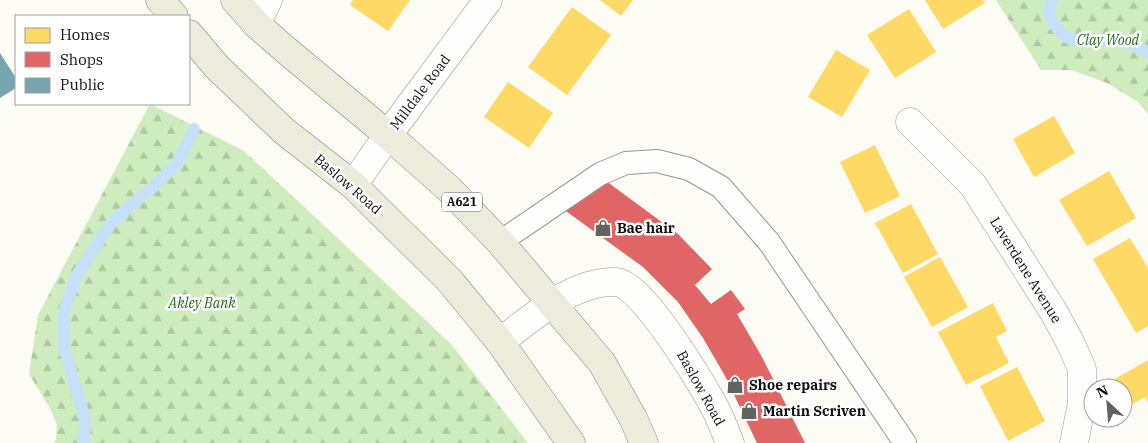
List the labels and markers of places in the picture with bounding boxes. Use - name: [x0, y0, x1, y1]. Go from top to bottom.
- shop icon: Bae hair: [593, 218, 613, 238]
- place label: Bae hair: [617, 219, 675, 237]
- shop icon: Shoe repairs: [725, 375, 745, 395]
- place label: Shoe repairs: [749, 376, 837, 394]
- shop icon: Martin Scriven: [739, 401, 759, 421]
- place label: Martin Scriven: [763, 402, 866, 420]

